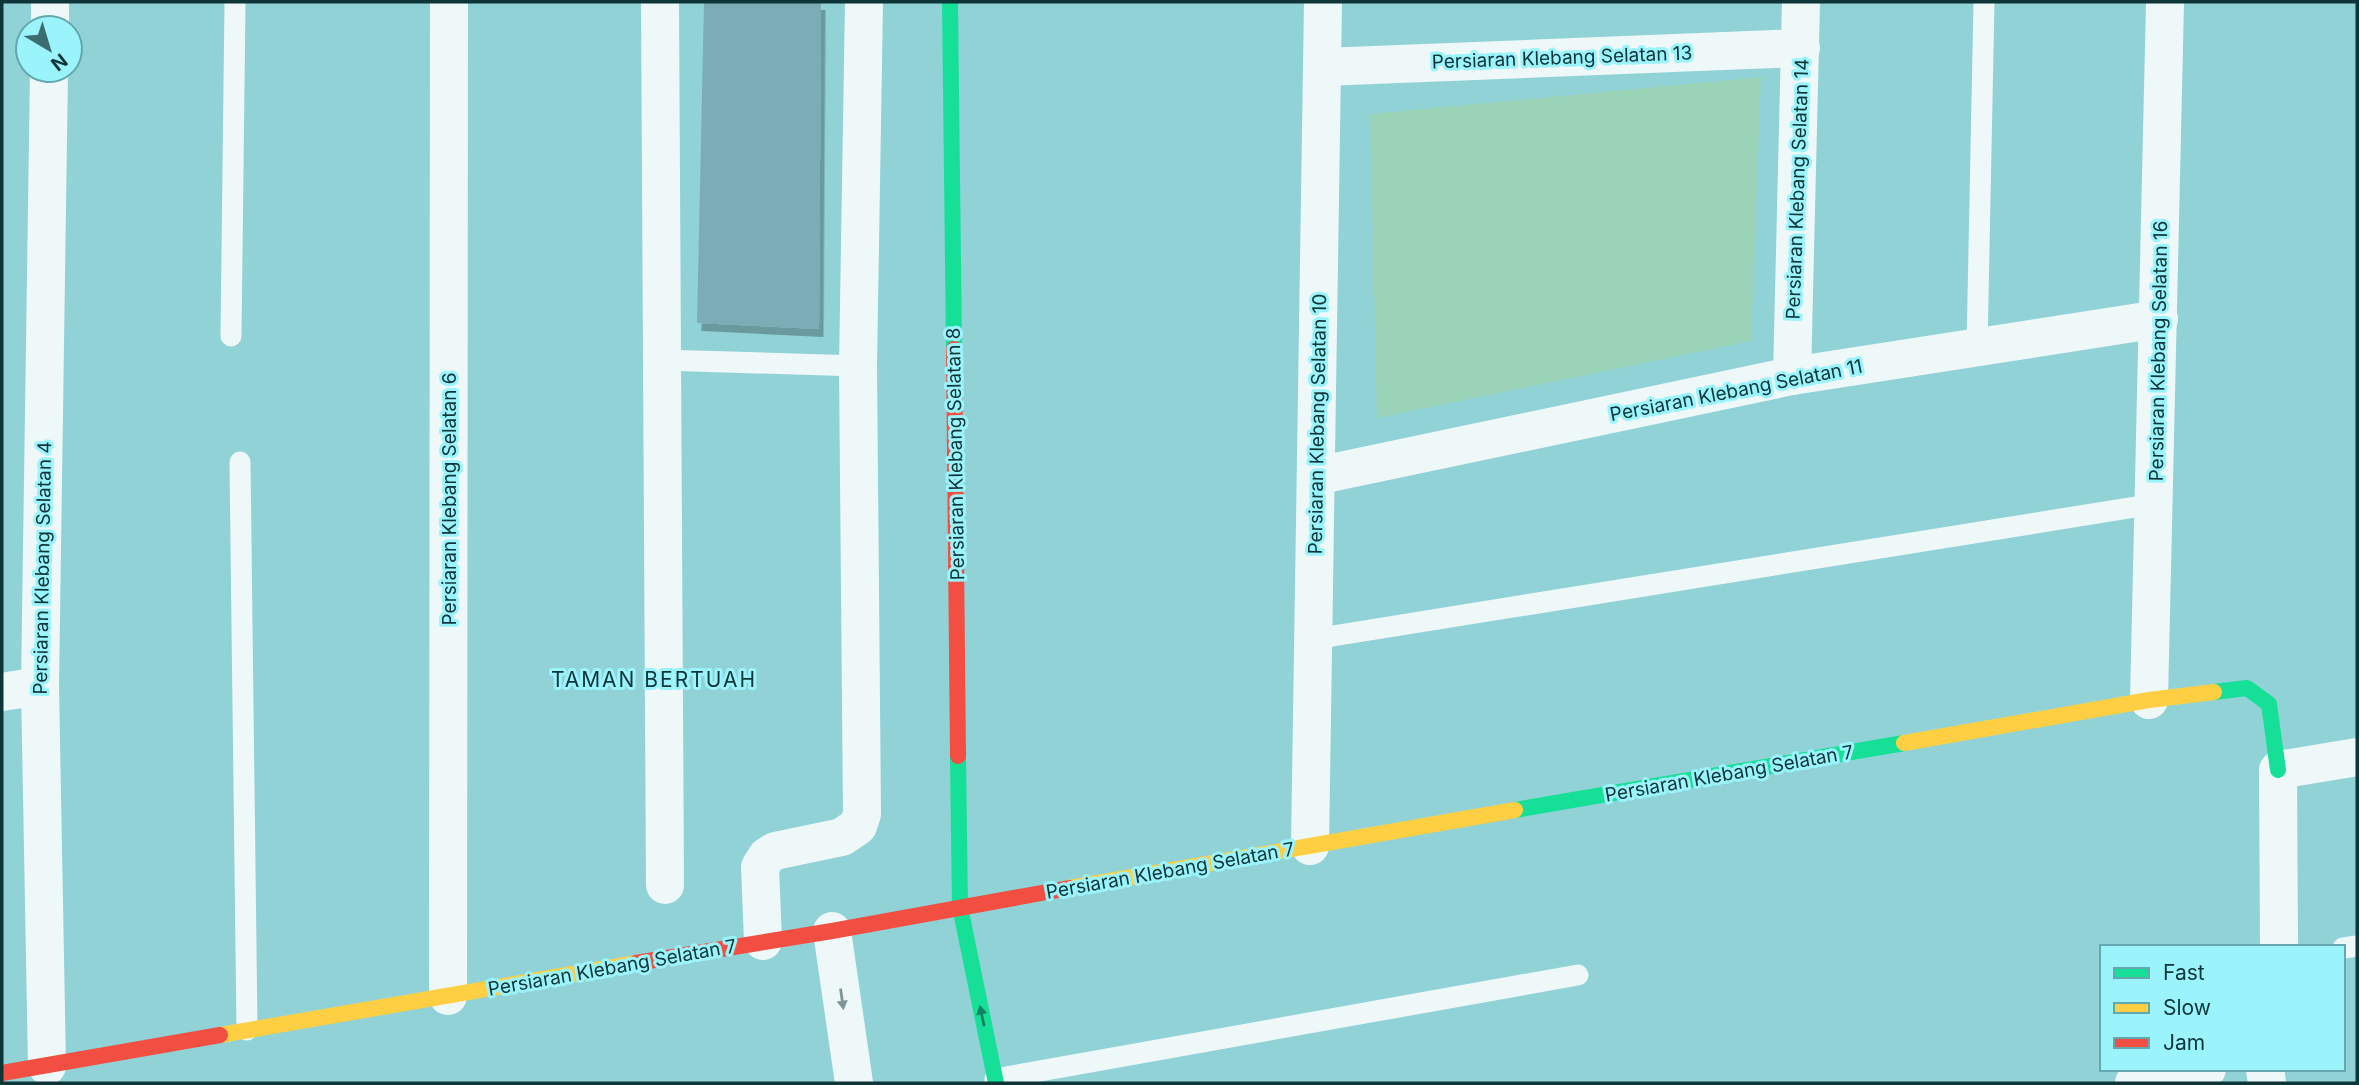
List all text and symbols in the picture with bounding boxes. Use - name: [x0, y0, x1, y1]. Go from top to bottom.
- north arrow: [14, 14, 84, 84]
- street label: Persiaran Klebang Selatan 13: [1431, 41, 1693, 74]
- text: N: [46, 48, 72, 76]
- street label: Persiaran Klebang Selatan 14: [1781, 58, 1814, 320]
- street label: Persiaran Klebang Selatan 16: [2145, 220, 2172, 482]
- street label: Persiaran Klebang Selatan 10: [1304, 293, 1331, 555]
- street label: Persiaran Klebang Selatan 8: [942, 327, 969, 581]
- street label: Persiaran Klebang Selatan 11: [1608, 355, 1864, 426]
- street label: Persiaran Klebang Selatan 6: [438, 373, 461, 625]
- street label: Persiaran Klebang Selatan 4: [29, 441, 56, 695]
- district label: TAMAN BERTUAH: [551, 667, 757, 692]
- street label: Persiaran Klebang Selatan 7: [1603, 740, 1855, 807]
- street label: Persiaran Klebang Selatan 7: [1044, 837, 1296, 904]
- street label: Persiaran Klebang Selatan 7: [486, 934, 738, 1001]
- legend: [2100, 945, 2345, 1071]
- text: Fast: [2163, 960, 2205, 985]
- one-way arrow: [837, 988, 848, 1010]
- text: Slow: [2163, 995, 2211, 1020]
- one-way arrow: [977, 1005, 988, 1027]
- text: Jam: [2163, 1030, 2205, 1055]

